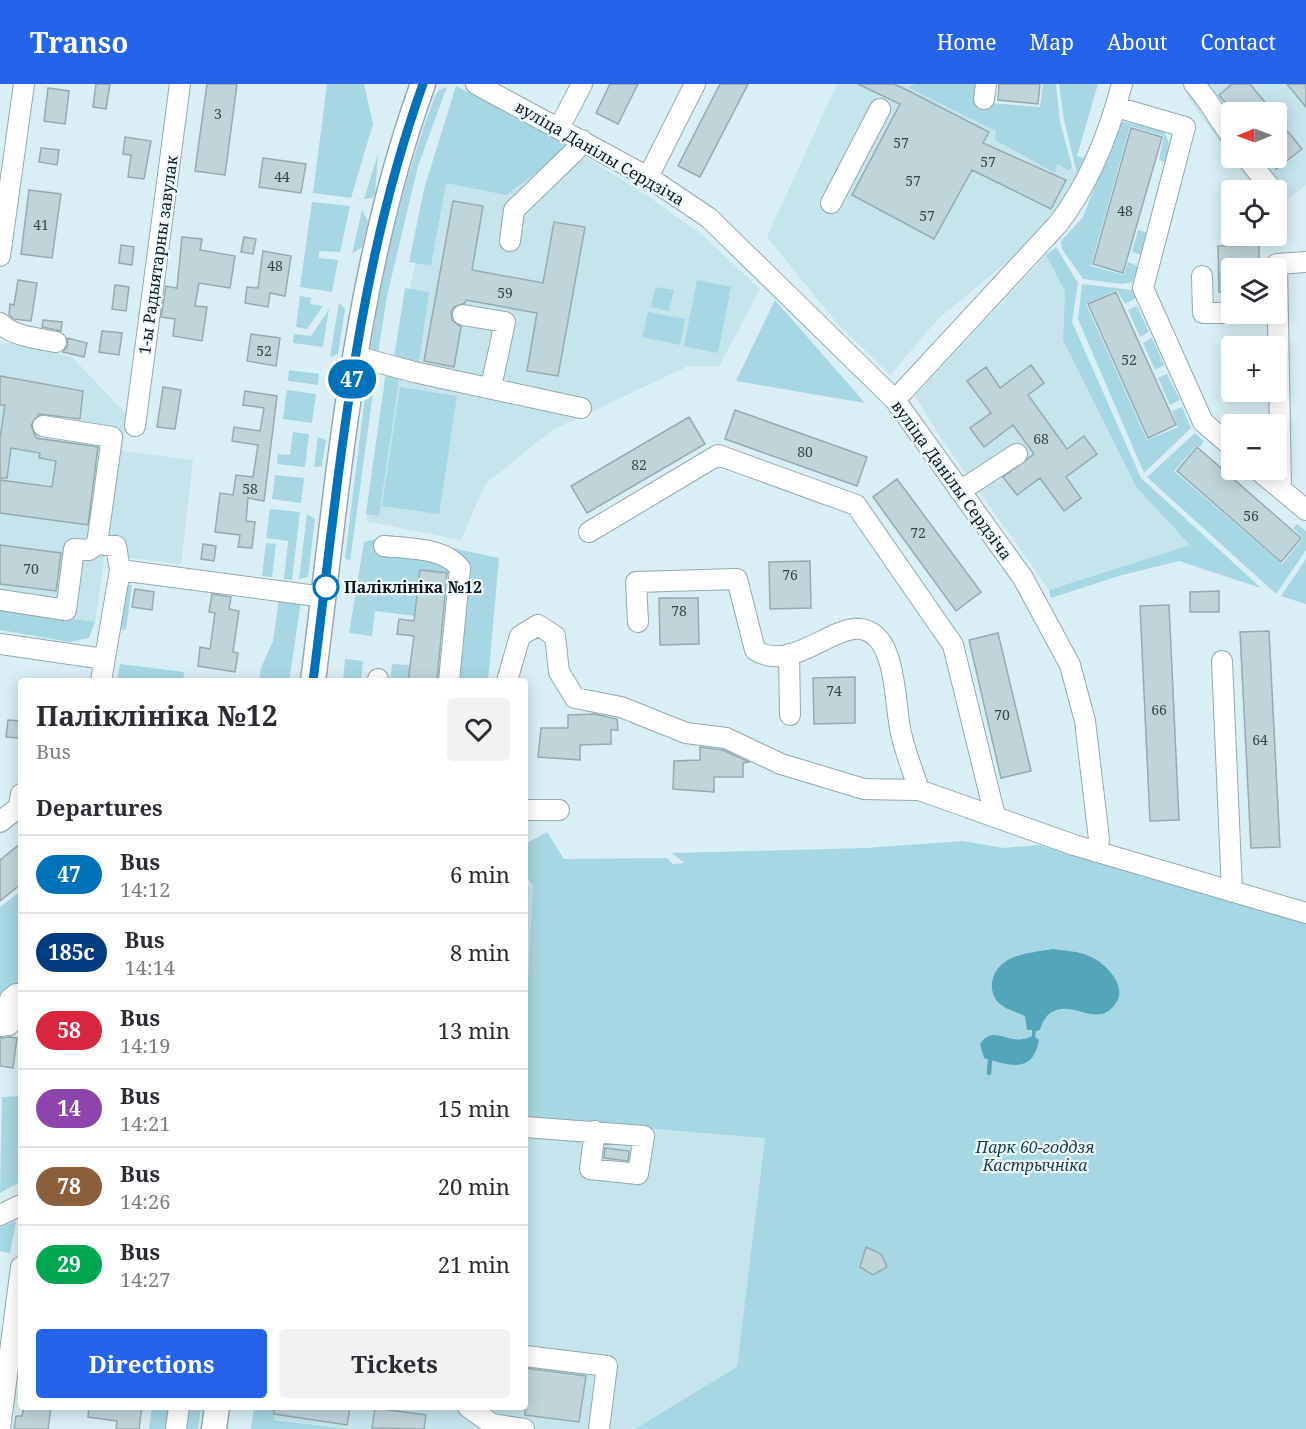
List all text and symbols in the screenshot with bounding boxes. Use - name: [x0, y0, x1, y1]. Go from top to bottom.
- text: Transo: [30, 23, 129, 61]
- text: Home: [937, 28, 997, 56]
- text: Map: [1030, 28, 1074, 56]
- text: About: [1107, 28, 1168, 56]
- text: Contact: [1201, 28, 1276, 56]
- street label: вуліца Данілы Сердзіча: [511, 95, 689, 211]
- north arrow: [1221, 102, 1287, 168]
- map controls: [1221, 102, 1287, 480]
- house number: 3: [214, 104, 222, 123]
- house number: 57: [893, 133, 909, 152]
- house number: 57: [980, 152, 996, 171]
- street label: 1-ы Радыятарны завулак: [133, 153, 183, 356]
- house number: 44: [274, 167, 290, 186]
- house number: 57: [905, 171, 921, 190]
- button: locate: [1221, 180, 1287, 246]
- house number: 48: [1117, 201, 1133, 220]
- house number: 57: [919, 206, 935, 225]
- house number: 41: [33, 215, 49, 234]
- house number: 48: [267, 256, 283, 275]
- button: layers: [1221, 258, 1287, 324]
- house number: 59: [497, 283, 513, 302]
- button: +: [1221, 336, 1287, 402]
- house number: 52: [256, 341, 272, 360]
- house number: 52: [1121, 350, 1137, 369]
- line badge: 47: [325, 360, 379, 398]
- text: 47: [340, 365, 364, 393]
- street label: вуліца Данілы Сердзіча: [887, 396, 1017, 564]
- button: −: [1221, 414, 1287, 480]
- house number: 68: [1033, 429, 1049, 448]
- house number: 80: [797, 442, 813, 461]
- house number: 82: [631, 455, 647, 474]
- house number: 58: [242, 479, 258, 498]
- house number: 56: [1243, 506, 1259, 525]
- house number: 72: [910, 523, 926, 542]
- house number: 70: [23, 559, 39, 578]
- house number: 76: [782, 565, 798, 584]
- marker: Паліклініка №12: [313, 574, 339, 600]
- place label: Паліклініка №12: [344, 576, 482, 598]
- house number: 78: [671, 601, 687, 620]
- house number: 74: [826, 681, 842, 700]
- text: Паліклініка №12: [36, 696, 278, 734]
- button: heart: [447, 698, 510, 761]
- house number: 66: [1151, 700, 1167, 719]
- house number: 70: [994, 705, 1010, 724]
- house number: 64: [1252, 730, 1268, 749]
- text: Bus: [36, 738, 71, 765]
- text: Departures: [36, 792, 163, 822]
- text: Bus: [120, 846, 160, 876]
- text: 6 min: [450, 859, 510, 889]
- text: 47: [57, 860, 81, 888]
- text: 14:12: [120, 876, 170, 903]
- text: Bus: [125, 924, 165, 954]
- text: 8 min: [450, 937, 510, 967]
- text: 185с: [48, 938, 95, 966]
- text: 14:14: [125, 954, 175, 981]
- text: Bus: [120, 1002, 160, 1032]
- text: 13 min: [438, 1015, 510, 1045]
- text: 58: [57, 1016, 81, 1044]
- text: 14:19: [120, 1032, 170, 1059]
- text: Bus: [120, 1080, 160, 1110]
- text: 15 min: [438, 1093, 510, 1123]
- text: 14: [57, 1094, 81, 1122]
- text: 14:21: [120, 1110, 170, 1137]
- park label: Парк 60-годдзя Кастрычніка: [975, 1136, 1094, 1176]
- text: Bus: [120, 1158, 160, 1188]
- text: 20 min: [438, 1171, 510, 1201]
- text: 78: [57, 1172, 81, 1200]
- text: 14:26: [120, 1188, 170, 1215]
- text: Bus: [120, 1236, 160, 1266]
- text: 21 min: [438, 1249, 510, 1279]
- text: 29: [57, 1250, 81, 1278]
- text: 14:27: [120, 1266, 170, 1293]
- button: Directions: [36, 1329, 267, 1398]
- button: Tickets: [279, 1329, 510, 1398]

